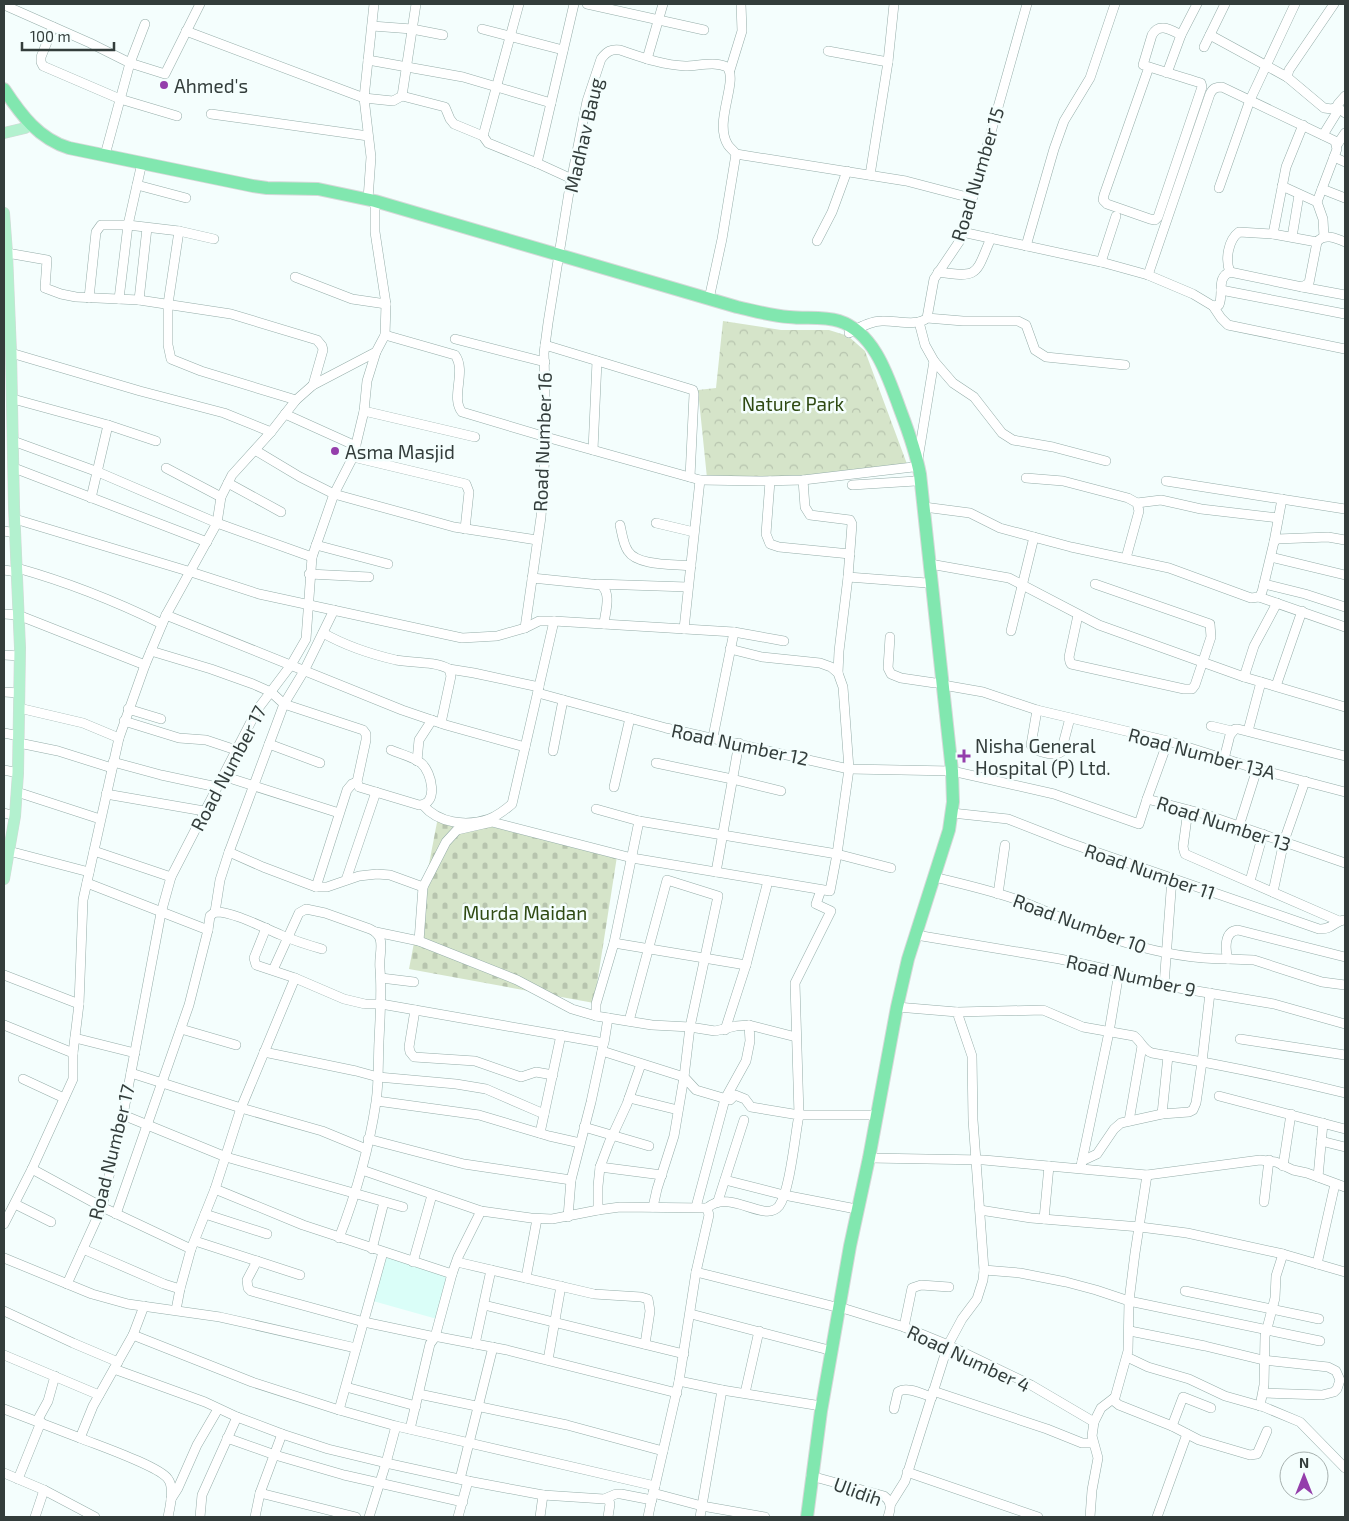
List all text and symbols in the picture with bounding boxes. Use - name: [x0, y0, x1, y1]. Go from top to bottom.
- scale bar: [22, 20, 115, 52]
- text: 100 m: [30, 27, 71, 45]
- place label: Ahmed's: [174, 74, 248, 97]
- street label: Madhav Baug: [559, 75, 607, 195]
- marker: Ahmed's: [158, 79, 170, 91]
- street label: Road Number 15: [946, 104, 1008, 244]
- street label: Road Number 16: [528, 372, 556, 512]
- park label: Nature Park: [742, 392, 845, 415]
- place label: Asma Masjid: [345, 440, 455, 463]
- marker: Asma Masjid: [329, 445, 341, 457]
- street label: Road Number 17: [185, 701, 271, 835]
- street label: Road Number 12: [669, 718, 811, 770]
- street label: Road Number 13A: [1126, 722, 1278, 784]
- place label: Nisha General Hospital (P) Ltd.: [975, 734, 1111, 779]
- marker: Nisha General Hospital (P) Ltd.: [957, 749, 971, 763]
- street label: Road Number 13: [1154, 791, 1294, 855]
- street label: Road Number 11: [1082, 838, 1218, 904]
- street label: Road Number 10: [1010, 888, 1150, 958]
- park label: Murda Maidan: [463, 901, 587, 924]
- street label: Road Number 9: [1064, 949, 1198, 1001]
- street label: Road Number 17: [83, 1082, 139, 1222]
- street label: Road Number 4: [904, 1319, 1034, 1397]
- north arrow: [1279, 1451, 1329, 1501]
- text: N: [1299, 1454, 1309, 1471]
- street label: Ulidih: [831, 1472, 885, 1510]

